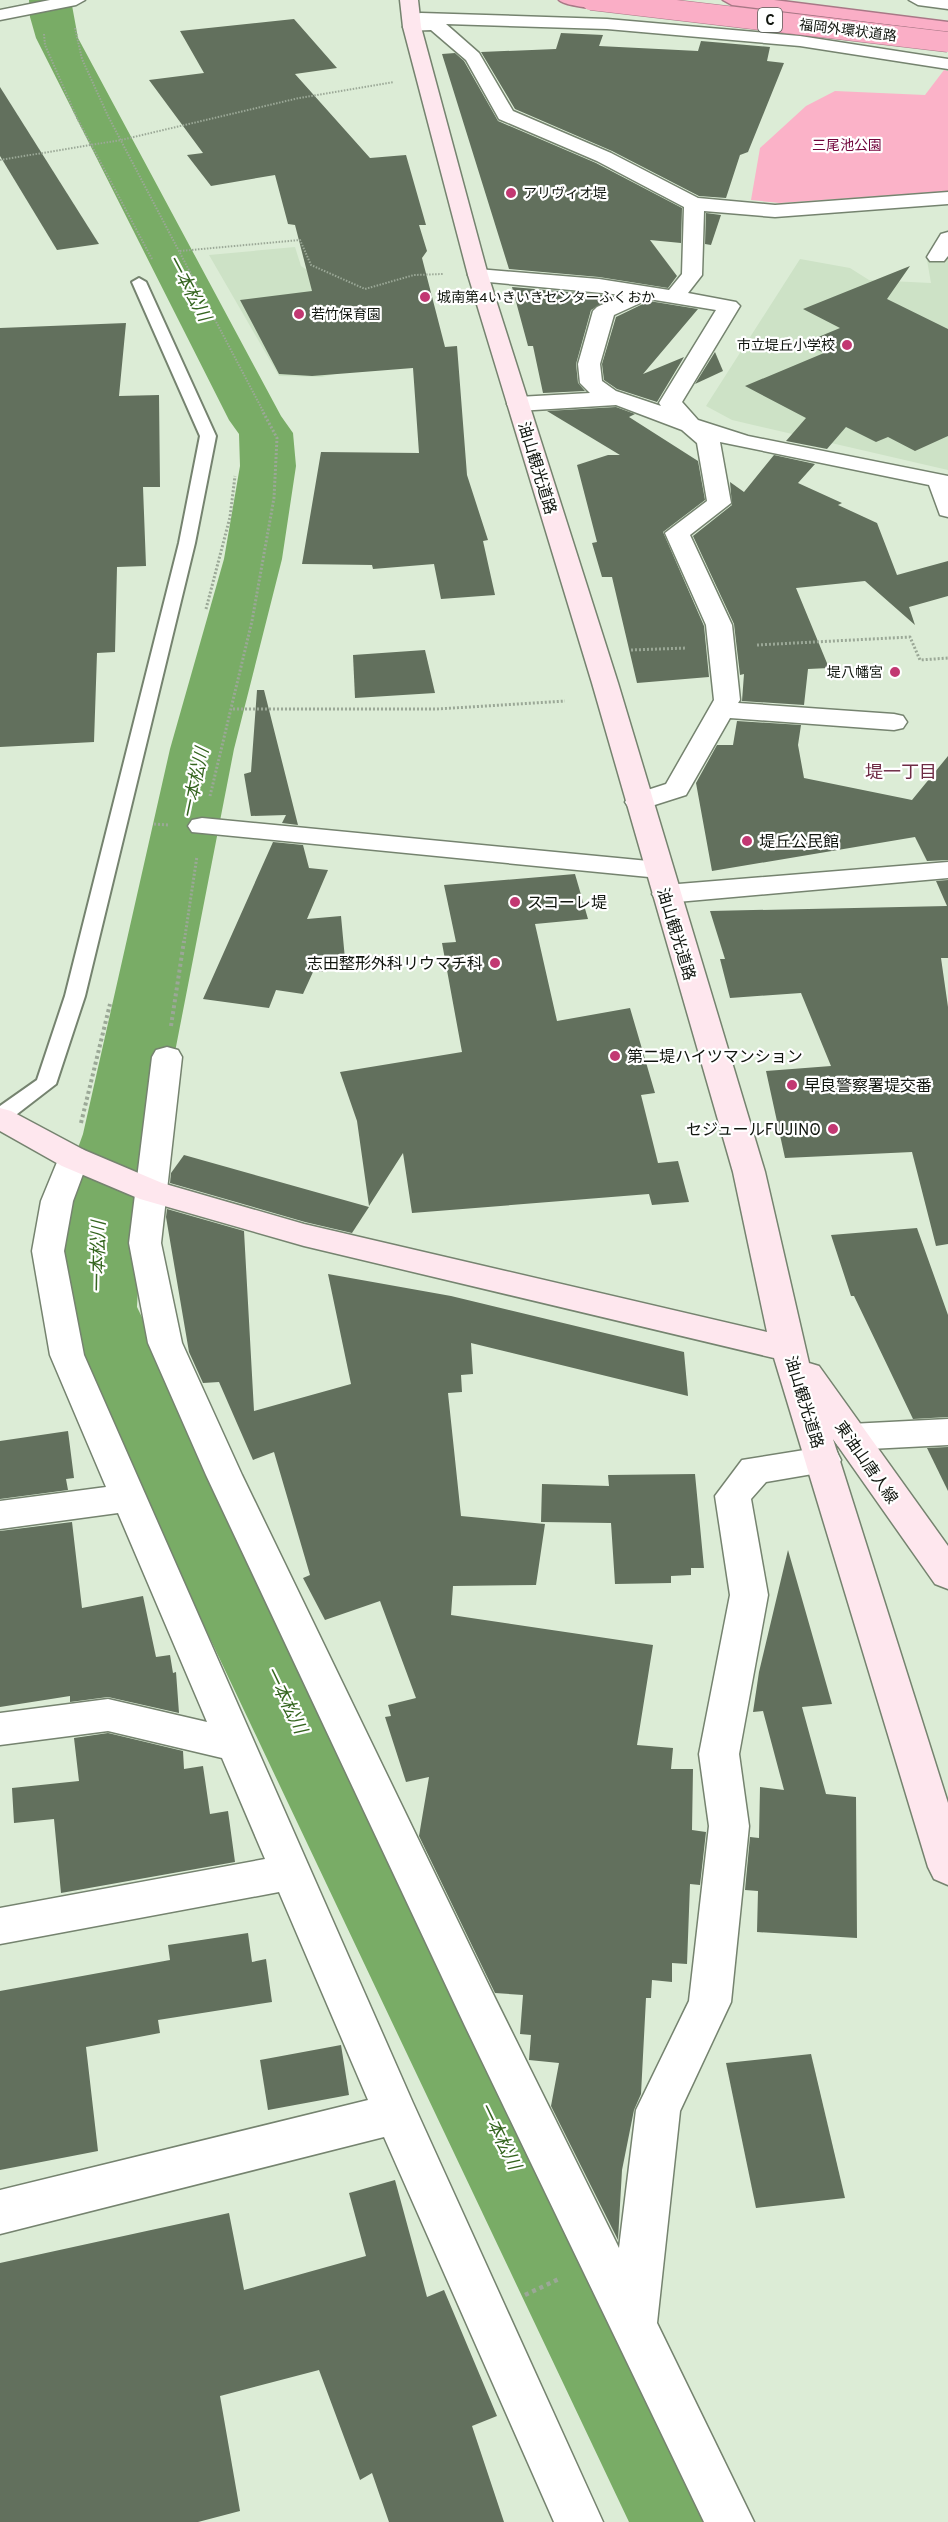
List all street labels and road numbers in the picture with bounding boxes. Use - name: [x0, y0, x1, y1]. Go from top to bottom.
- road number: C: [758, 8, 782, 32]
- street label: 福岡外環状道路: [798, 16, 898, 46]
- street label: 油山観光道路: [512, 420, 560, 517]
- street label: 油山観光道路: [651, 886, 699, 983]
- street label: 油山観光道路: [779, 1354, 827, 1451]
- street label: 東油山唐人線: [830, 1418, 901, 1508]

